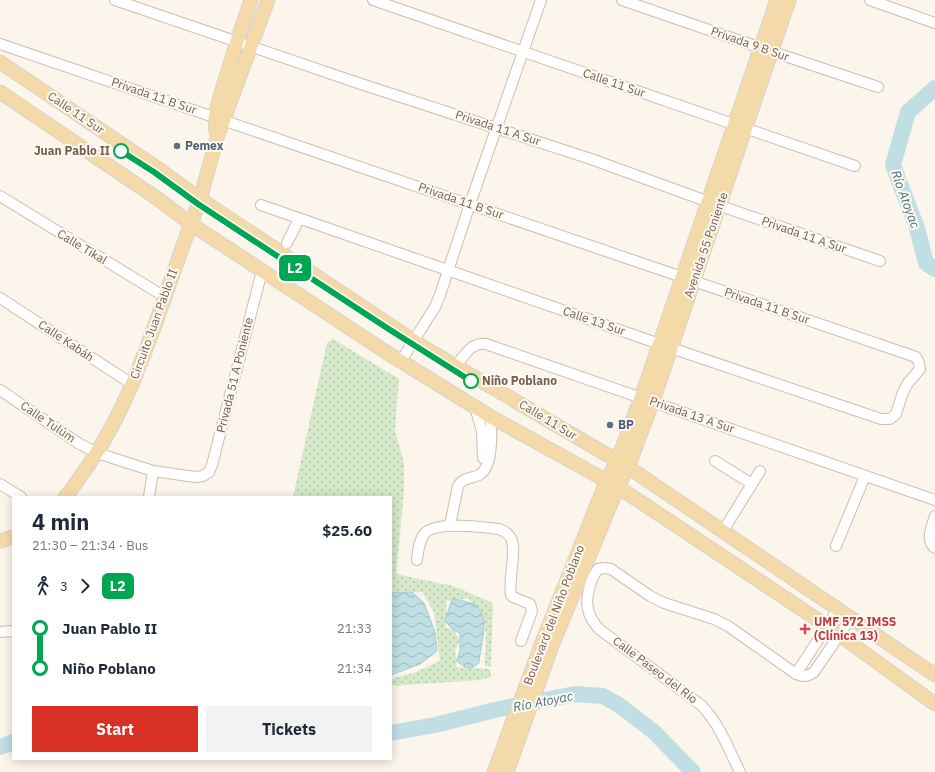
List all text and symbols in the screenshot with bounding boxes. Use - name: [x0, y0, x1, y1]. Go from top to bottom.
- street label: Privada 9 B Sur: [709, 23, 792, 64]
- street label: Calle 11 Sur: [581, 65, 648, 100]
- street label: Privada 11 B Sur: [110, 74, 199, 117]
- street label: Calle 11 Sur: [45, 88, 108, 137]
- street label: Privada 11 A Sur: [454, 107, 543, 149]
- place label: Pemex: [185, 138, 224, 153]
- marker: Pemex: [172, 141, 182, 151]
- place label: Juan Pablo II: [34, 143, 110, 158]
- marker: Juan Pablo II: [113, 143, 129, 159]
- water label: Río Atoyac: [887, 168, 924, 231]
- street label: Privada 11 B Sur: [417, 179, 506, 222]
- street label: Avenida 55 Poniente: [680, 190, 731, 300]
- street label: Privada 11 A Sur: [760, 213, 849, 256]
- street label: Calle Tikal: [55, 226, 110, 267]
- line badge: L2: [277, 255, 313, 281]
- text: L2: [287, 259, 303, 277]
- street label: Circuito Juan Pablo II: [127, 266, 181, 381]
- street label: Privada 11 B Sur: [723, 284, 812, 327]
- street label: Calle 13 Sur: [561, 303, 628, 338]
- street label: Privada 51 A Poniente: [213, 315, 256, 434]
- street label: Calle Kabáh: [36, 317, 97, 365]
- marker: Niño Poblano: [463, 373, 479, 389]
- place label: Niño Poblano: [482, 373, 557, 388]
- street label: Privada 13 A Sur: [648, 393, 737, 436]
- street label: Calle 11 Sur: [516, 396, 581, 443]
- street label: Calle Tulúm: [18, 398, 79, 446]
- place label: BP: [618, 417, 634, 432]
- marker: BP: [605, 420, 615, 430]
- text: 4 min: [32, 507, 89, 536]
- text: $25.60: [322, 521, 372, 540]
- text: 21:30 – 21:34 · Bus: [32, 537, 148, 554]
- street label: Boulevard del Niño Poblano: [520, 542, 587, 687]
- icon: walk: [32, 575, 54, 597]
- icon: forward: [74, 575, 96, 597]
- text: L2: [110, 577, 126, 595]
- text: 3: [60, 578, 68, 595]
- place label: UMF 572 IMSS (Clínica 13): [814, 614, 896, 643]
- text: Juan Pablo II: [62, 619, 157, 638]
- text: 21:33: [337, 620, 372, 637]
- marker: UMF 572 IMSS (Clínica 13): [799, 623, 811, 635]
- street label: Calle Paseo del Río: [610, 633, 701, 707]
- text: Niño Poblano: [62, 659, 156, 678]
- text: 21:34: [337, 660, 372, 677]
- water label: Río Atoyac: [512, 687, 575, 716]
- button: Start: [32, 706, 198, 752]
- button: Tickets: [206, 706, 372, 752]

